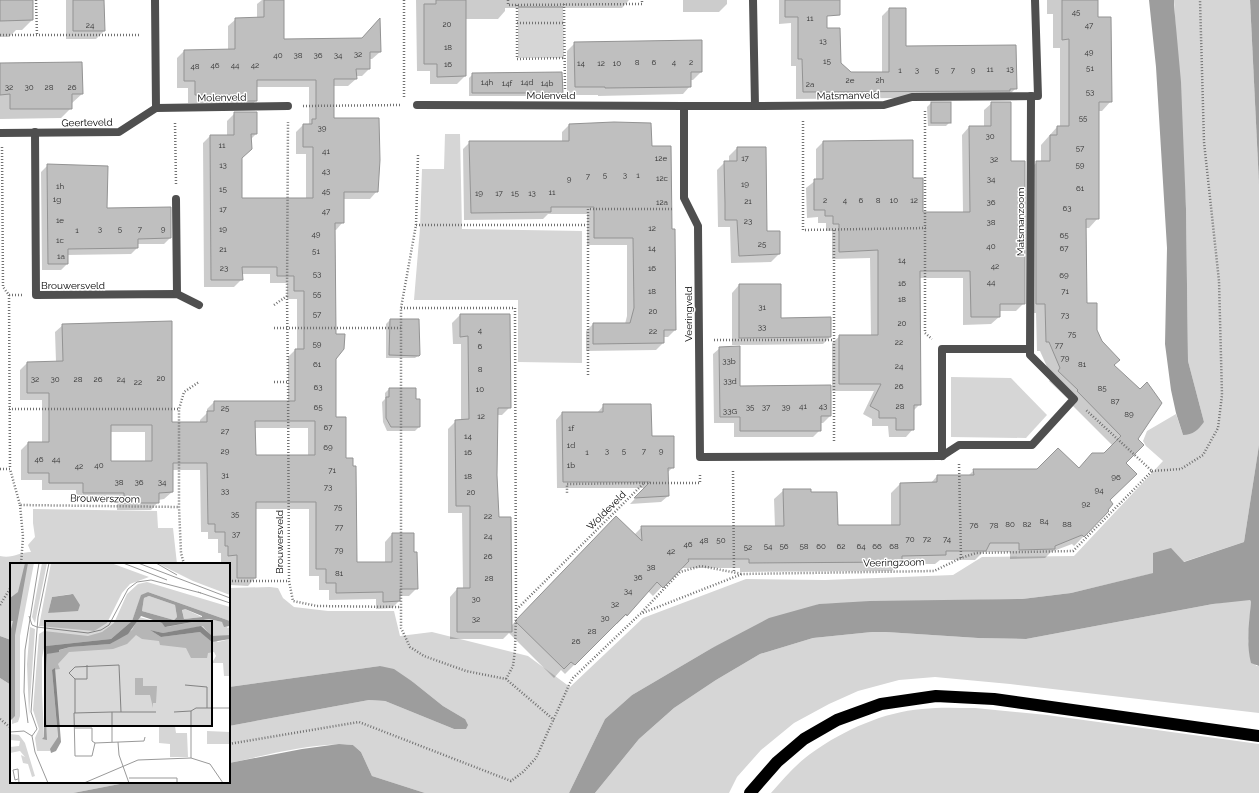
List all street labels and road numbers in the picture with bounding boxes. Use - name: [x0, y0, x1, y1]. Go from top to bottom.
- street label: Matsmanveld: [817, 89, 879, 102]
- street label: Molenveld: [527, 90, 575, 101]
- street label: Molenveld: [197, 92, 247, 103]
- street label: Geerteveld: [61, 117, 113, 128]
- street label: Matsmanzoom: [1015, 188, 1026, 256]
- street label: Brouwersveld: [41, 280, 105, 291]
- street label: Veeringveld: [683, 286, 694, 342]
- street label: Woldeveld: [585, 489, 628, 532]
- street label: Brouwerszoom: [70, 492, 140, 505]
- street label: Brouwersveld: [274, 510, 285, 574]
- street label: Veeringzoom: [863, 556, 925, 569]

